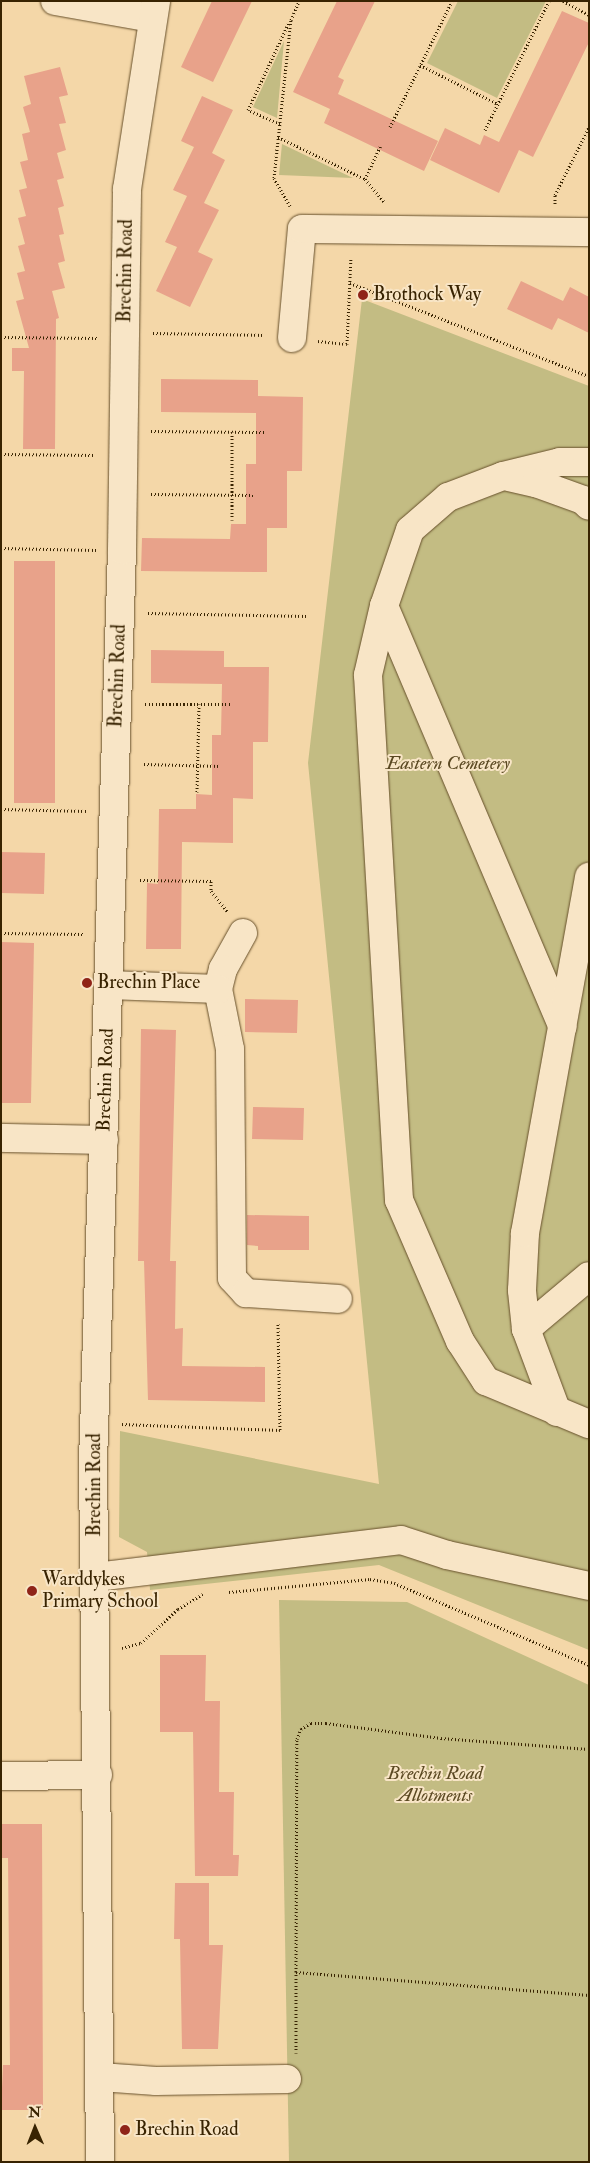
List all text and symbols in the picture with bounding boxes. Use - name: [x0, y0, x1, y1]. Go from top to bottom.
- street label: Brechin Road: [114, 219, 138, 323]
- place label: Brothock Way: [373, 284, 481, 306]
- marker: Brothock Way: [357, 289, 369, 301]
- street label: Brechin Road: [105, 624, 131, 728]
- park label: Eastern Cemetery: [386, 753, 510, 775]
- place label: Brechin Place: [97, 972, 200, 994]
- marker: Brechin Place: [81, 977, 93, 989]
- street label: Brechin Road: [93, 1028, 119, 1132]
- street label: Brechin Road: [84, 1433, 106, 1537]
- place label: Warddykes Primary School: [42, 1569, 158, 1613]
- marker: Warddykes Primary School: [26, 1585, 38, 1597]
- park label: Brechin Road Allotments: [387, 1763, 483, 1807]
- north arrow: [10, 2103, 60, 2153]
- text: N: [28, 2104, 41, 2121]
- place label: Brechin Road: [135, 2119, 239, 2141]
- marker: Brechin Road: [119, 2124, 131, 2136]

